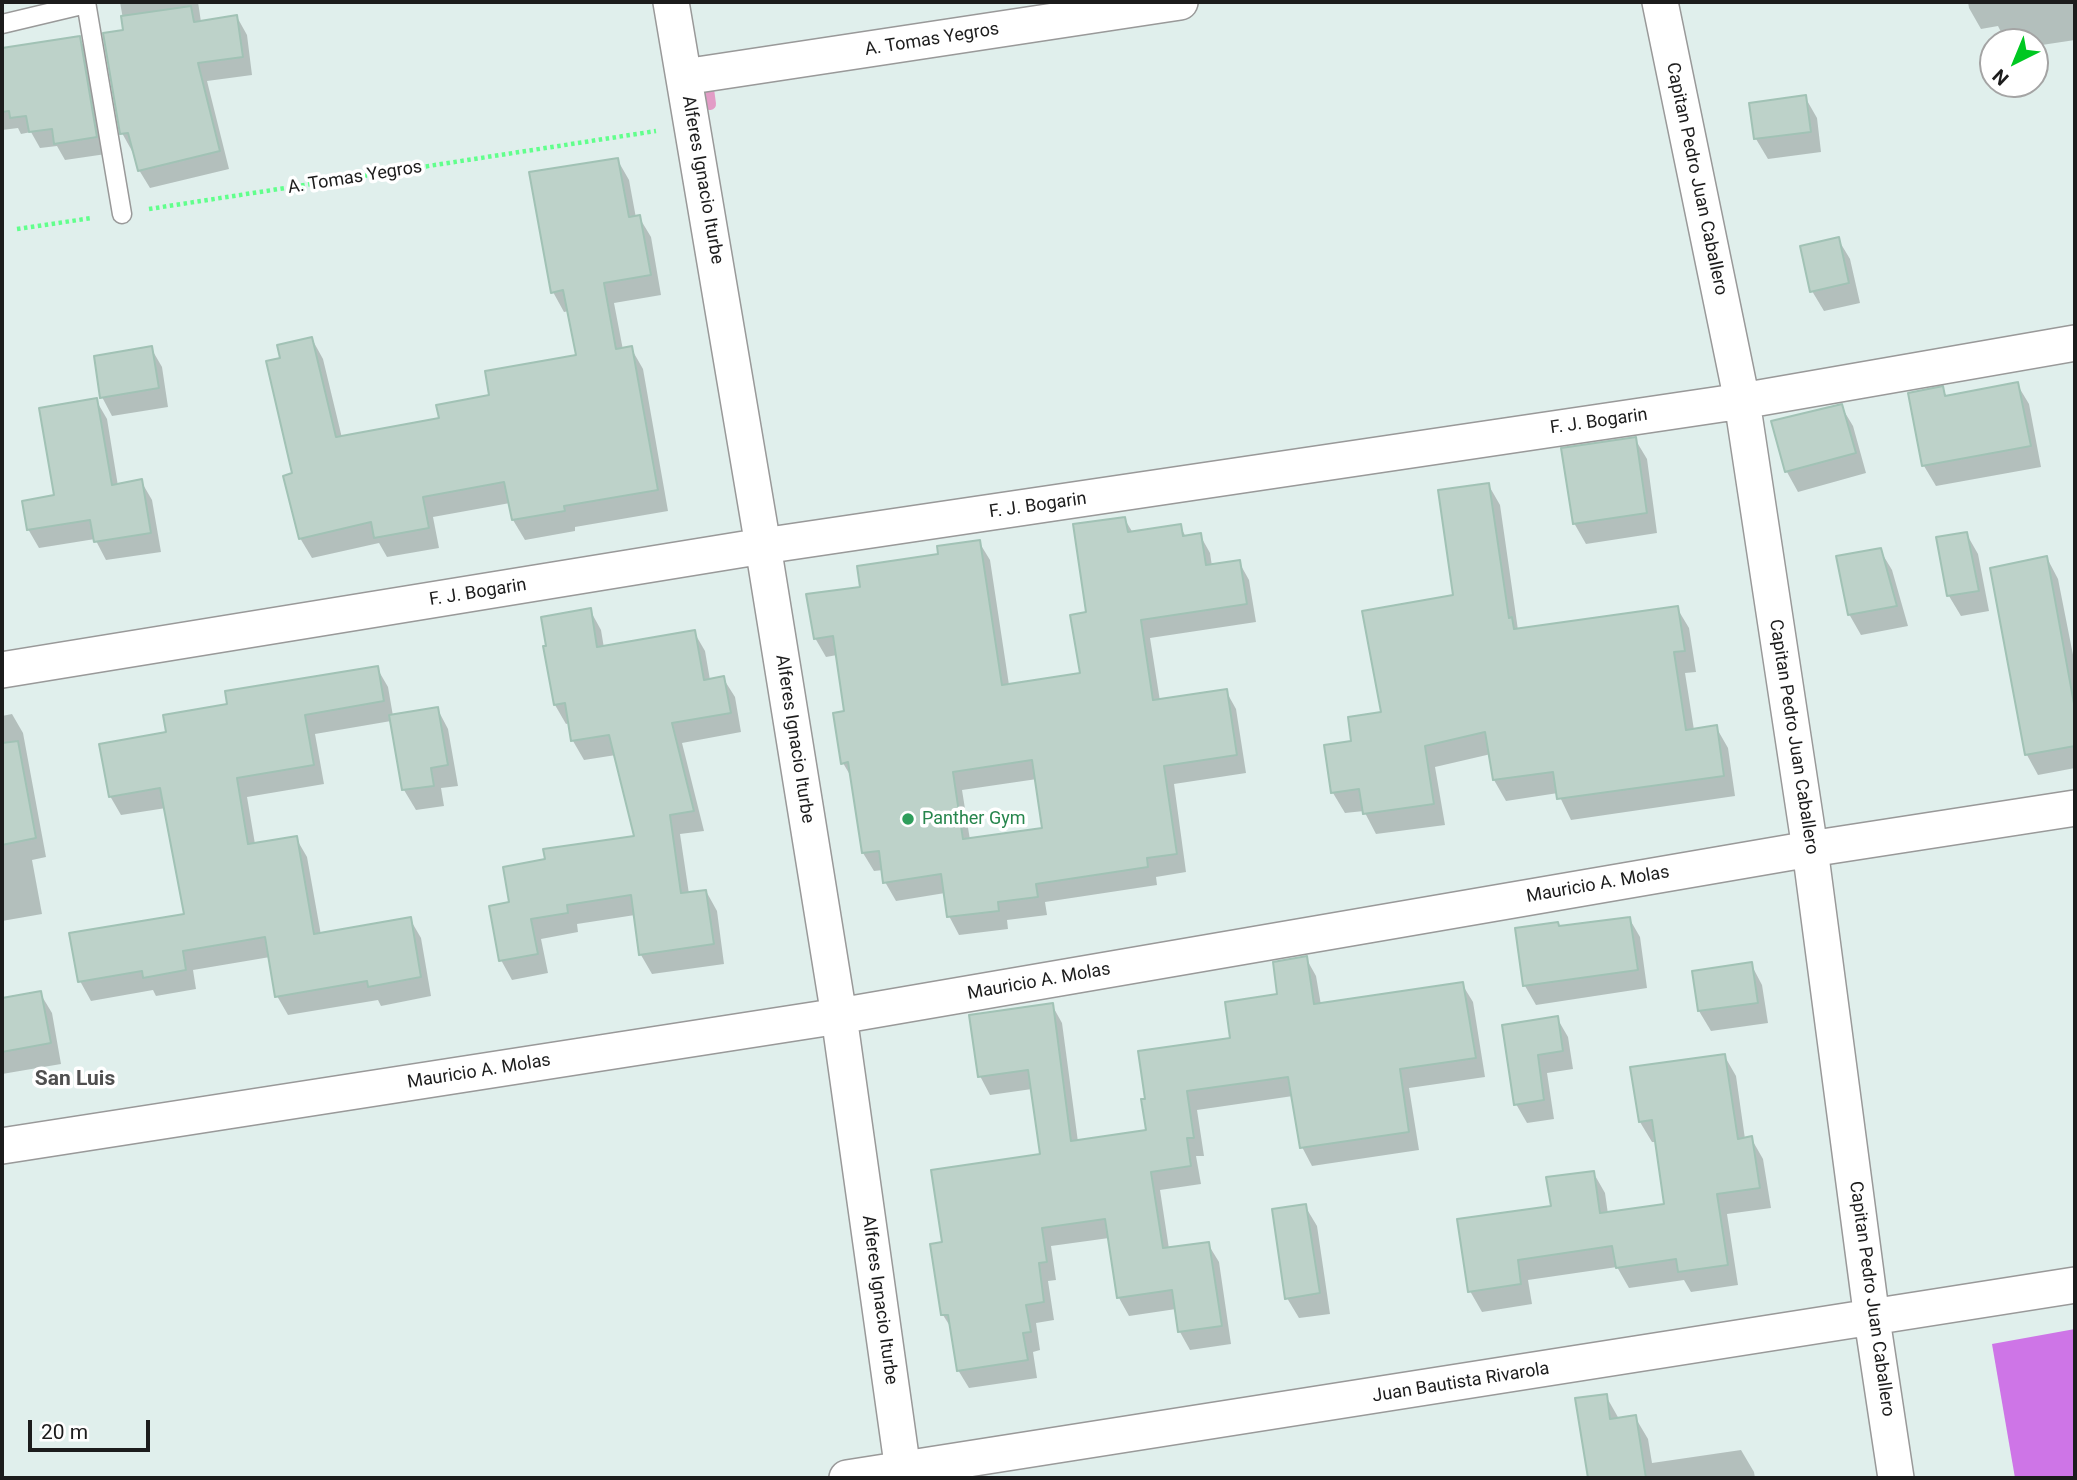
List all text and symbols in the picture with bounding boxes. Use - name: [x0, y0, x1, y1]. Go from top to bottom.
- street label: A. Tomas Yegros: [863, 19, 1001, 61]
- north arrow: [1979, 28, 2049, 98]
- street label: Capitan Pedro Juan Caballero: [1661, 61, 1731, 297]
- text: N: [1988, 64, 2013, 90]
- street label: Alferes Ignacio Iturbe: [677, 94, 727, 266]
- street label: A. Tomas Yegros: [286, 157, 424, 199]
- street label: F. J. Bogarin: [1549, 404, 1649, 440]
- street label: F. J. Bogarin: [988, 488, 1088, 524]
- street label: F. J. Bogarin: [428, 575, 528, 611]
- street label: Capitan Pedro Juan Caballero: [1764, 618, 1822, 856]
- street label: Alferes Ignacio Iturbe: [770, 653, 818, 825]
- place label: Panther Gym: [922, 808, 1025, 830]
- marker: Panther Gym: [900, 811, 916, 827]
- street label: Mauricio A. Molas: [1525, 862, 1671, 908]
- street label: Mauricio A. Molas: [966, 959, 1112, 1005]
- street label: Mauricio A. Molas: [406, 1050, 552, 1094]
- district label: San Luis: [35, 1067, 115, 1093]
- street label: Capitan Pedro Juan Caballero: [1844, 1180, 1898, 1418]
- street label: Alferes Ignacio Iturbe: [856, 1214, 902, 1386]
- street label: Juan Bautista Rivarola: [1371, 1358, 1551, 1408]
- scale bar: [32, 1406, 154, 1450]
- text: 20 m: [41, 1420, 88, 1444]

